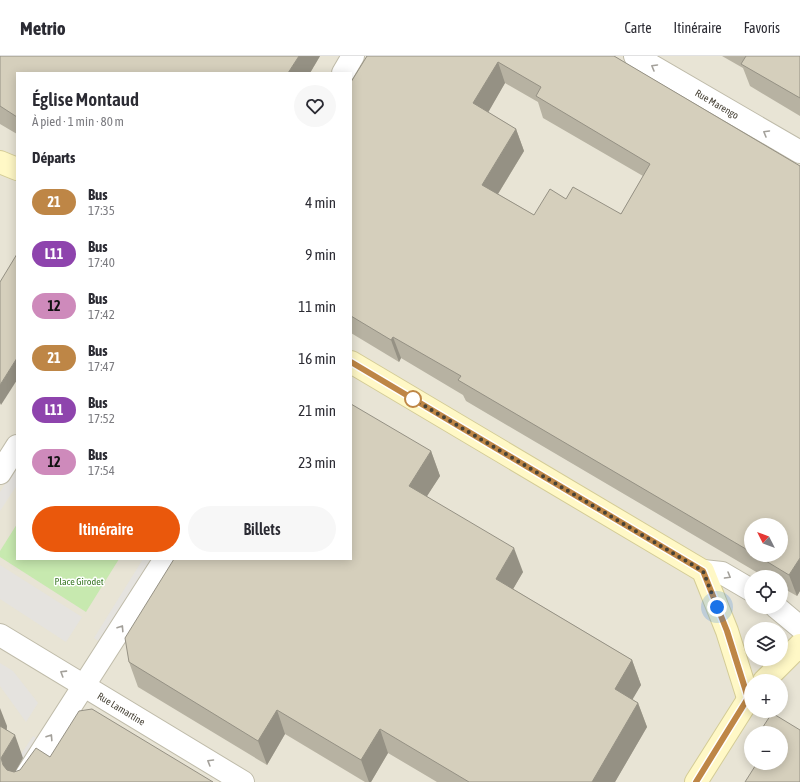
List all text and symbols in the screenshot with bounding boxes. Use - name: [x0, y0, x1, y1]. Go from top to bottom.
- text: Metrio: [20, 17, 66, 39]
- text: Carte: [625, 20, 652, 36]
- text: Itinéraire: [674, 20, 722, 36]
- text: Favoris: [744, 20, 780, 36]
- one-way arrow: [651, 65, 658, 72]
- button: heart: [294, 85, 336, 127]
- street label: Rue Marengo: [693, 87, 741, 121]
- text: Église Montaud: [32, 88, 139, 110]
- text: À pied · 1 min · 80 m: [32, 114, 124, 129]
- one-way arrow: [763, 130, 770, 137]
- text: Départs: [32, 149, 75, 166]
- text: Bus: [88, 186, 108, 203]
- text: 21: [47, 194, 61, 210]
- text: 4 min: [305, 194, 336, 211]
- text: 17:35: [88, 203, 115, 218]
- text: Bus: [88, 238, 108, 255]
- text: L11: [45, 246, 63, 262]
- text: 9 min: [305, 246, 336, 263]
- text: 17:40: [88, 255, 115, 270]
- text: Bus: [88, 290, 108, 307]
- text: 12: [47, 298, 61, 314]
- text: 11 min: [298, 298, 336, 315]
- text: 17:42: [88, 307, 115, 322]
- text: Bus: [88, 342, 108, 359]
- text: 21: [47, 350, 61, 366]
- text: 16 min: [298, 350, 336, 367]
- text: 17:47: [88, 359, 115, 374]
- unlabelled marker: [404, 390, 422, 408]
- text: Bus: [88, 394, 108, 411]
- text: L11: [45, 402, 63, 418]
- text: 21 min: [298, 402, 336, 419]
- text: 17:52: [88, 411, 115, 426]
- text: Bus: [88, 446, 108, 463]
- text: 12: [47, 454, 61, 470]
- text: 23 min: [298, 454, 336, 471]
- text: 17:54: [88, 463, 115, 478]
- button: Itinéraire: [32, 506, 180, 552]
- button: Billets: [188, 506, 336, 552]
- north arrow: [744, 518, 788, 562]
- map controls: [744, 518, 788, 770]
- button: locate: [744, 570, 788, 614]
- one-way arrow: [724, 572, 731, 579]
- park label: Place Girodet: [54, 576, 104, 587]
- your location: [707, 597, 727, 617]
- button: layers: [744, 622, 788, 666]
- one-way arrow: [116, 625, 124, 632]
- one-way arrow: [60, 671, 67, 678]
- button: +: [744, 674, 788, 718]
- street label: Rue Lamartine: [96, 690, 148, 727]
- button: −: [744, 726, 788, 770]
- one-way arrow: [46, 735, 53, 742]
- one-way arrow: [207, 759, 214, 767]

